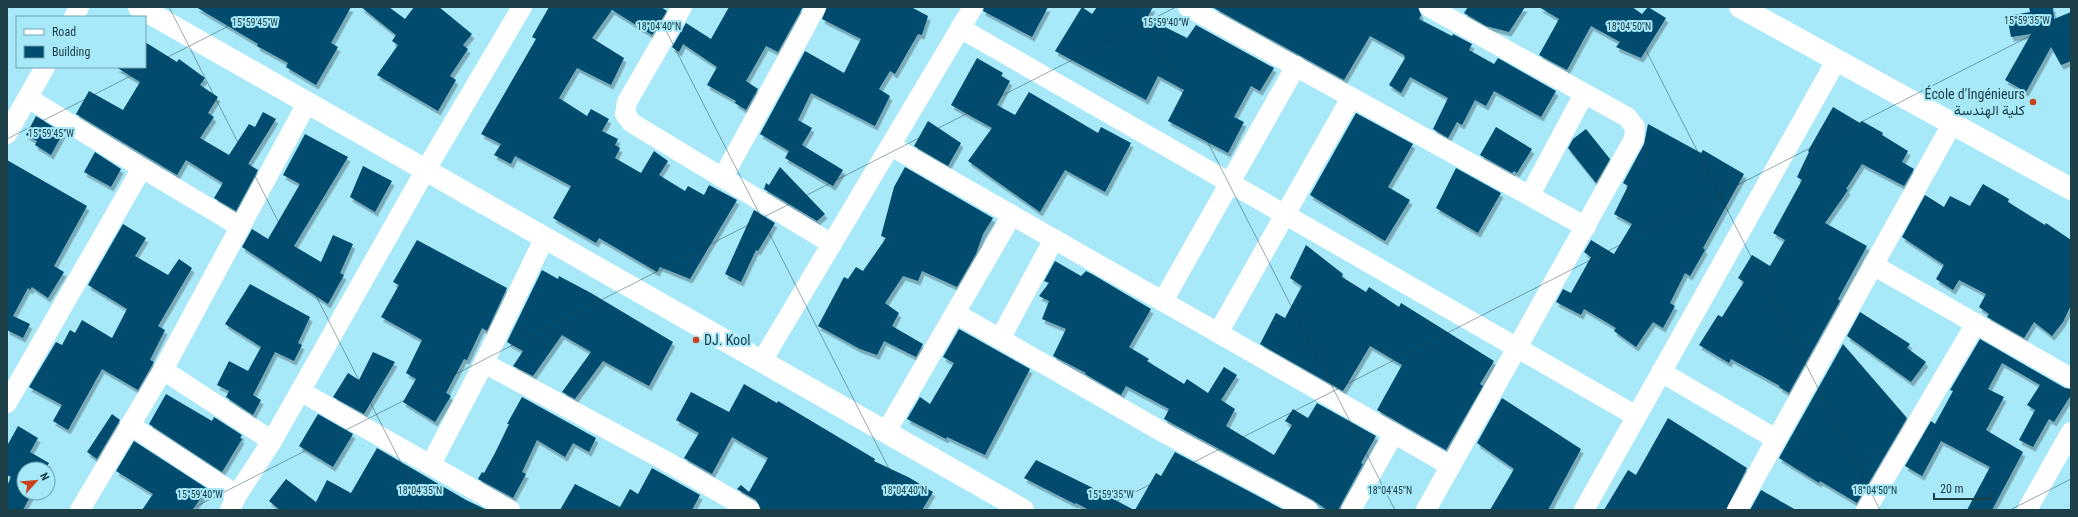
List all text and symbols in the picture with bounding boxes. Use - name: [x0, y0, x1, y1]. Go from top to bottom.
- text: 15°59'35"W: [2004, 15, 2050, 26]
- legend: [16, 16, 146, 68]
- text: 15°59'45"W: [232, 17, 278, 28]
- text: 15°59'40"W: [1143, 17, 1189, 28]
- text: 18°04'40"N: [637, 21, 681, 32]
- text: 18°04'50"N: [1607, 21, 1651, 32]
- text: Road: [52, 25, 76, 39]
- text: Building: [52, 45, 90, 59]
- place label: École d'Ingénieurs كلية الهندسة: [1925, 85, 2025, 119]
- marker: École d'Ingénieurs كلية الهندسة: [2028, 97, 2038, 107]
- text: 15°59'45"W: [28, 128, 74, 139]
- place label: DJ. Kool: [704, 332, 750, 348]
- marker: DJ. Kool: [691, 335, 701, 345]
- north arrow: [16, 461, 56, 501]
- text: N: [37, 471, 52, 483]
- scale bar: [1934, 475, 1990, 501]
- text: 20 m: [1940, 482, 1964, 496]
- text: 18°04'35"N: [398, 485, 442, 496]
- text: 18°04'40"N: [883, 485, 927, 496]
- text: 18°04'45"N: [1368, 485, 1412, 496]
- text: 18°04'50"N: [1853, 485, 1897, 496]
- text: 15°59'40"W: [177, 489, 223, 500]
- text: 15°59'35"W: [1088, 489, 1134, 500]

